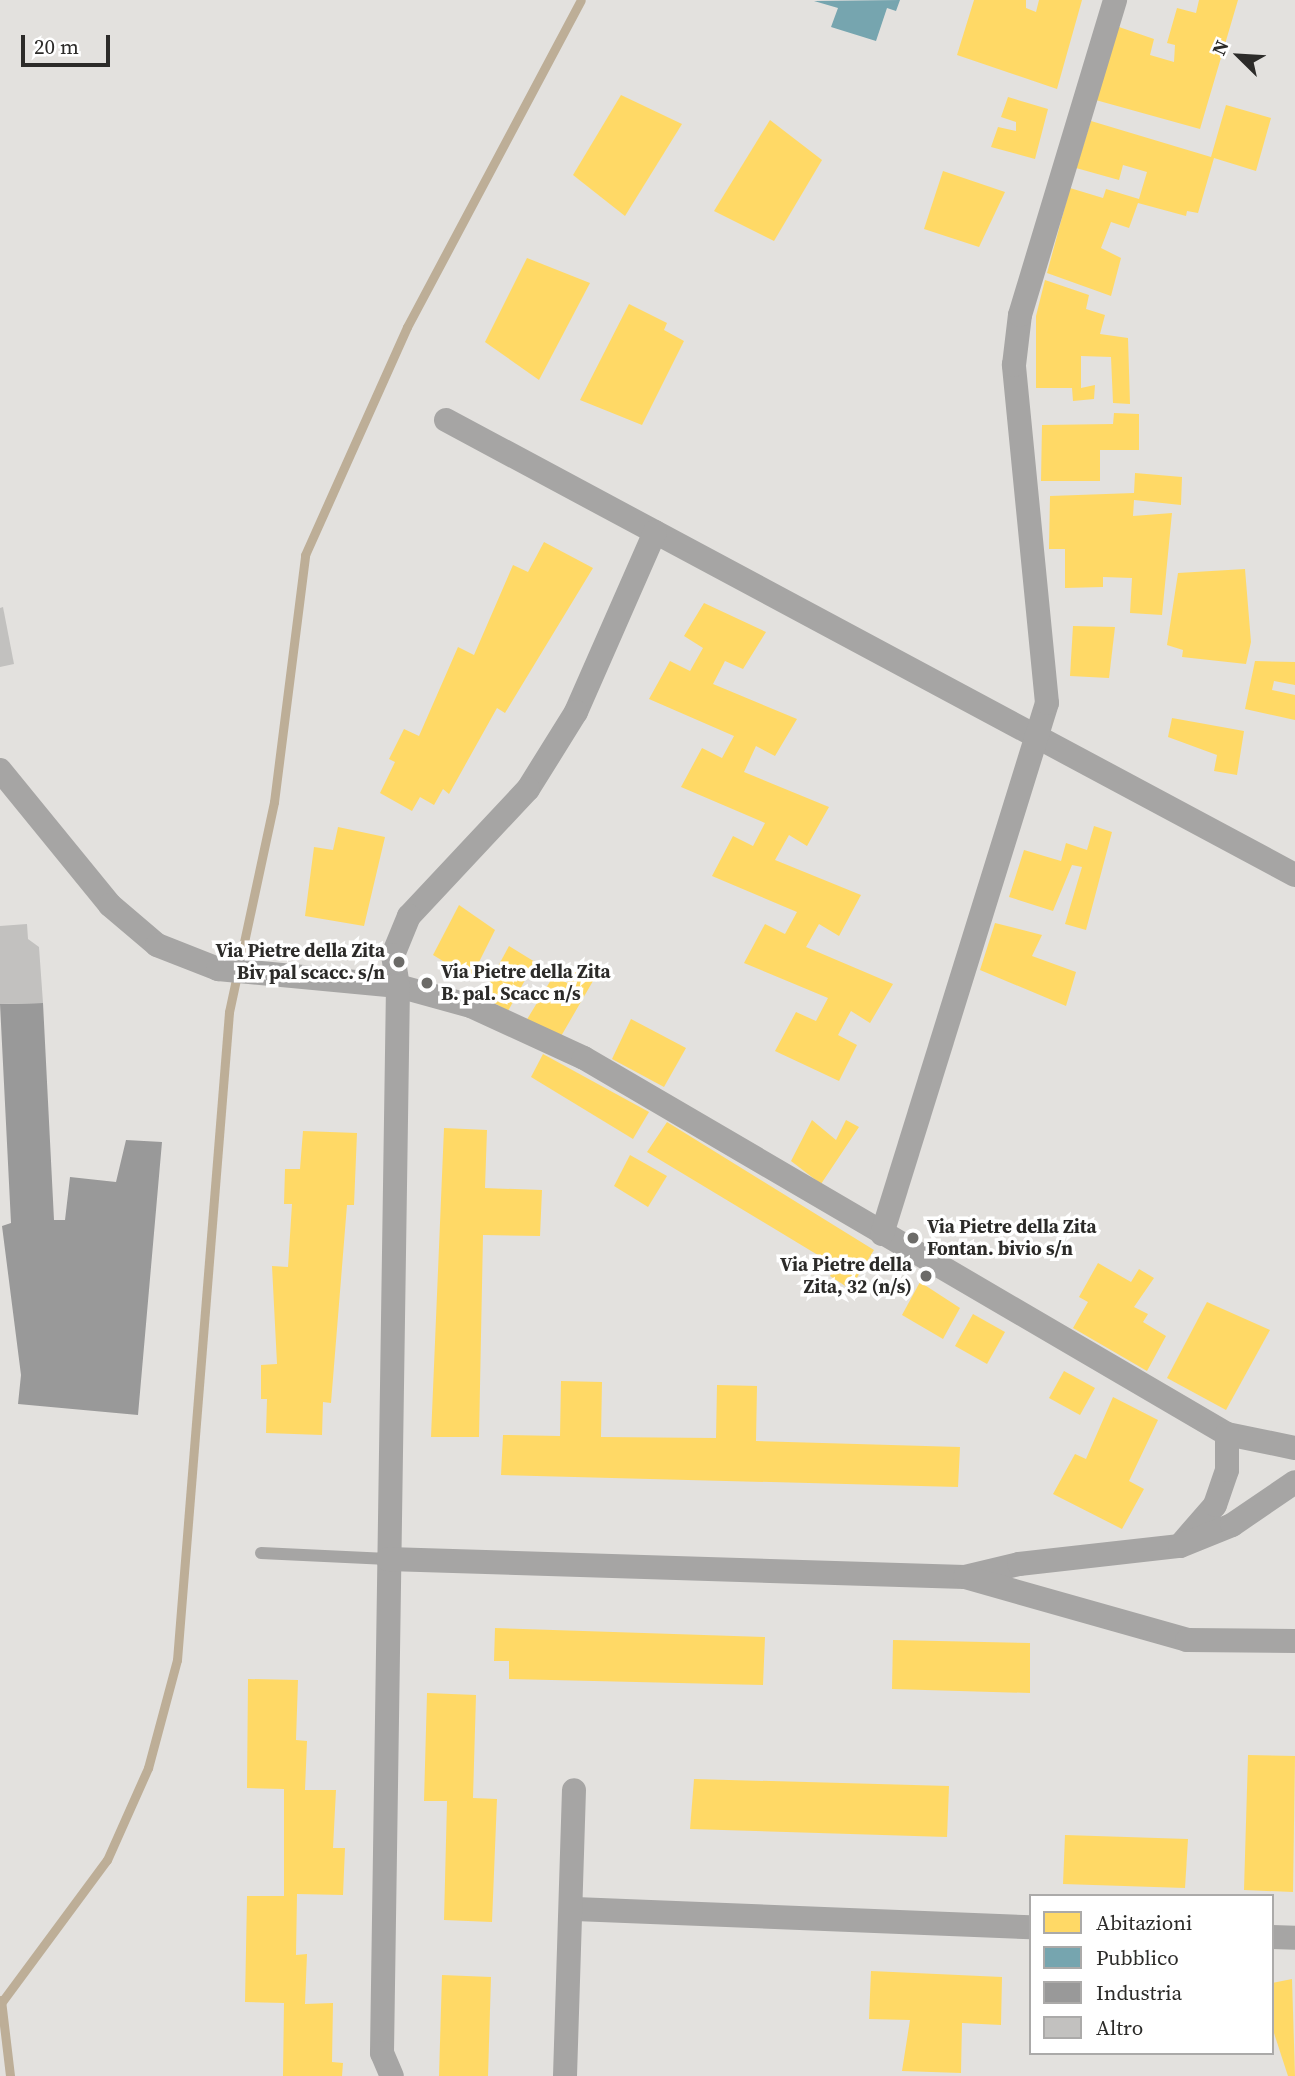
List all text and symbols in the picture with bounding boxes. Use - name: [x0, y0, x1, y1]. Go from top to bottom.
- scale bar: [24, 21, 114, 65]
- north arrow: [1204, 21, 1274, 91]
- text: 20 m: [34, 32, 79, 61]
- text: N: [1205, 36, 1235, 59]
- place label: Via Pietre della Zita Biv pal scacc. s/n: [215, 940, 385, 984]
- marker: Via Pietre della Zita Biv pal scacc. s/n: [391, 954, 407, 970]
- place label: Via Pietre della Zita B. pal. Scacc n/s: [441, 961, 611, 1005]
- marker: Via Pietre della Zita B. pal. Scacc n/s: [419, 975, 435, 991]
- place label: Via Pietre della Zita Fontan. bivio s/n: [927, 1216, 1097, 1260]
- marker: Via Pietre della Zita Fontan. bivio s/n: [905, 1230, 921, 1246]
- place label: Via Pietre della Zita, 32 (n/s): [780, 1254, 912, 1298]
- marker: Via Pietre della Zita, 32 (n/s): [918, 1268, 934, 1284]
- legend: [1029, 1894, 1274, 2055]
- text: Abitazioni: [1096, 1908, 1192, 1937]
- text: Pubblico: [1096, 1943, 1179, 1972]
- text: Industria: [1096, 1978, 1182, 2007]
- text: Altro: [1096, 2013, 1143, 2042]

